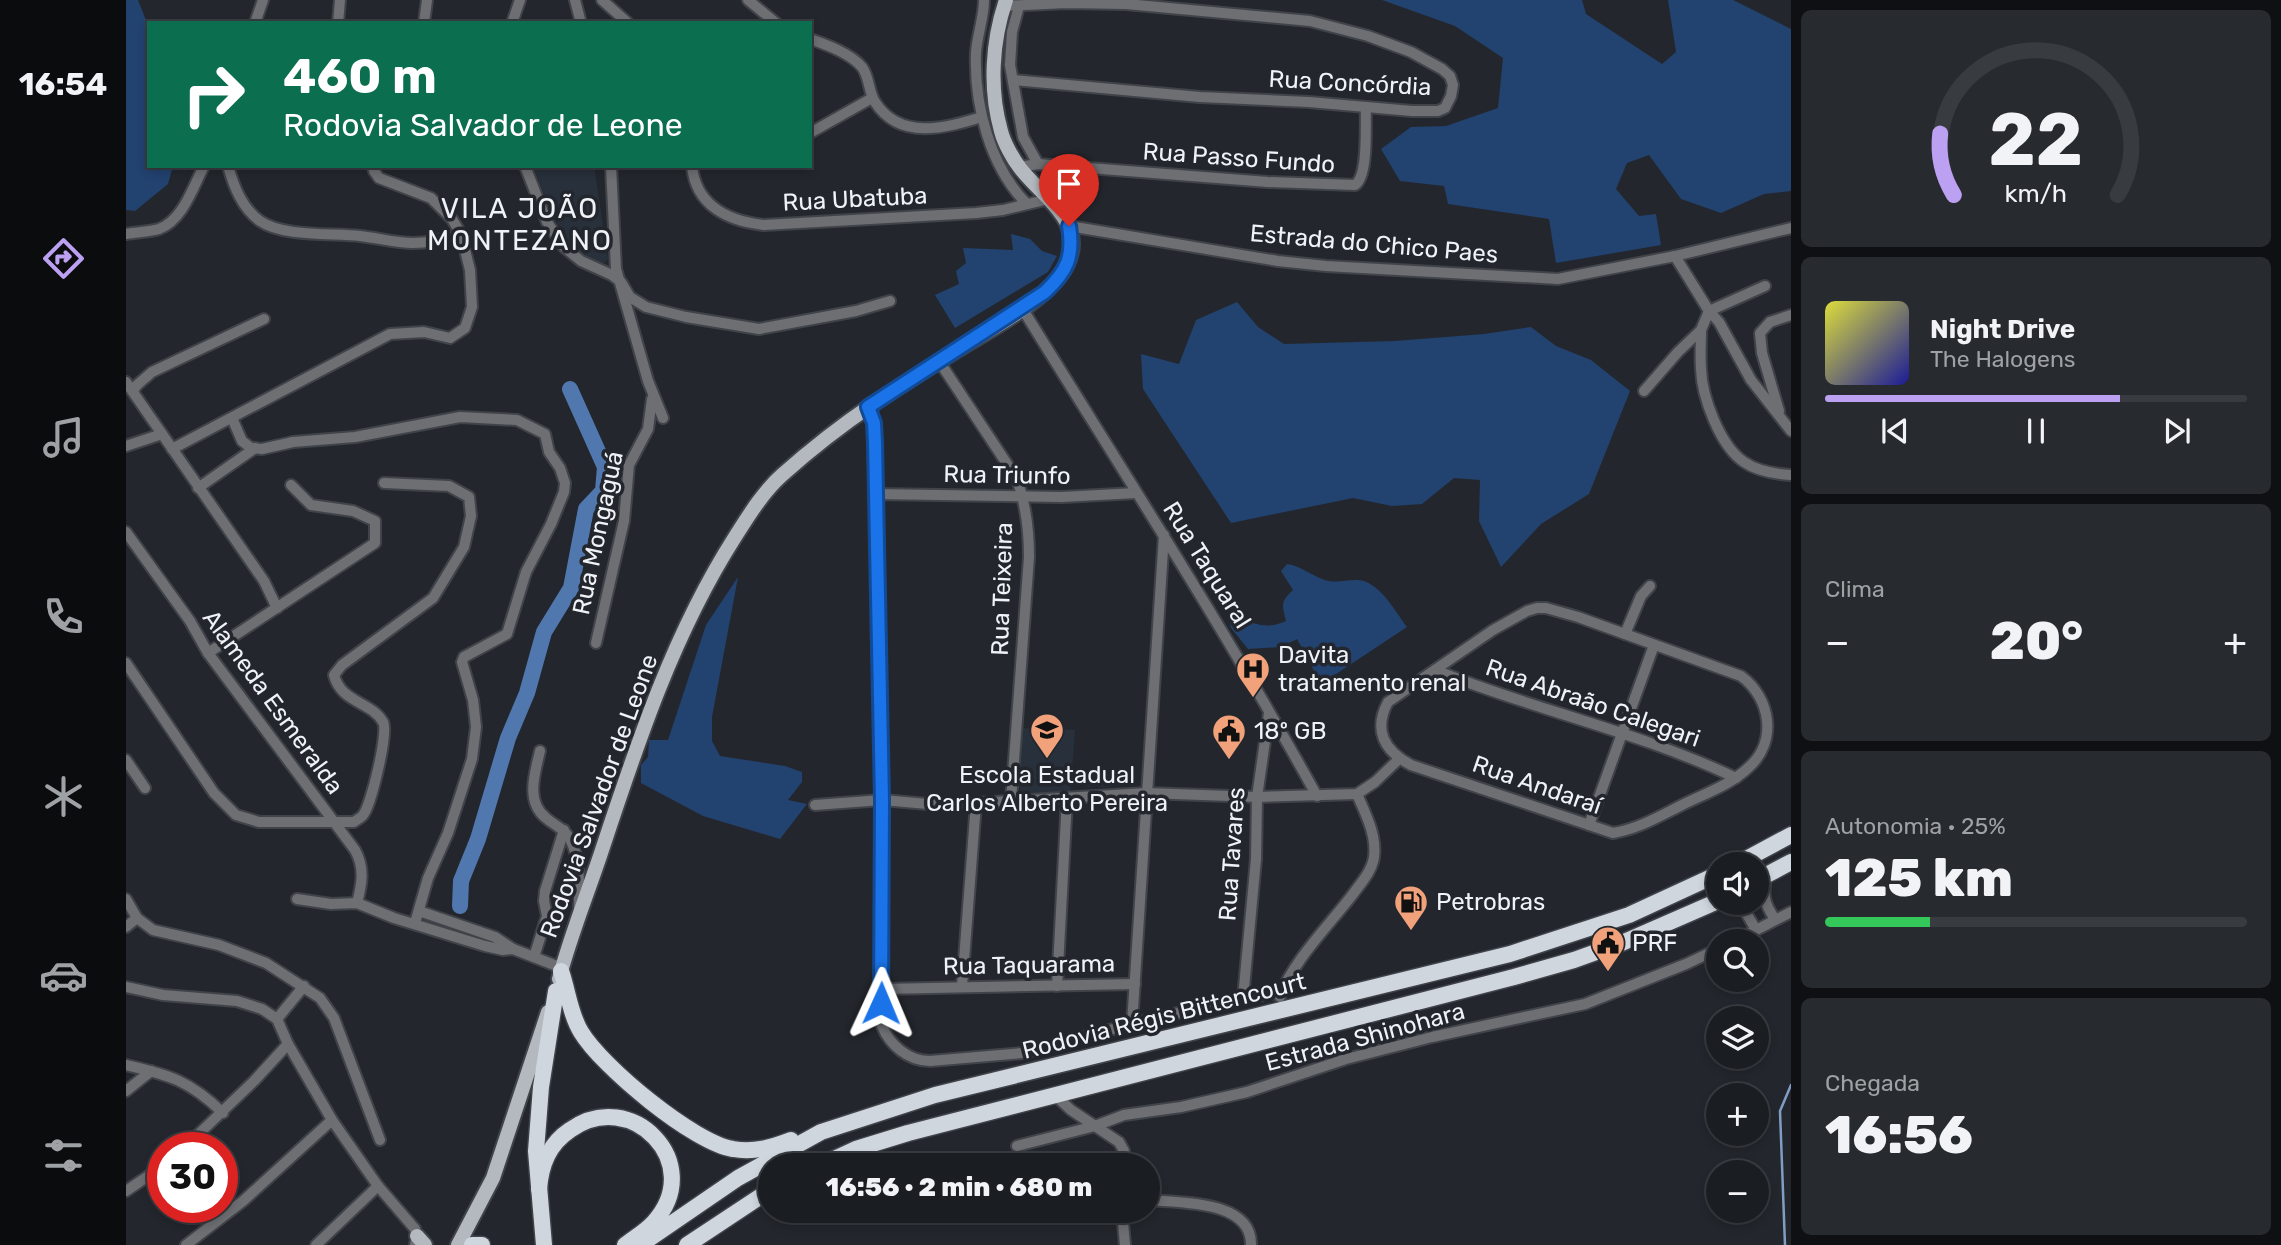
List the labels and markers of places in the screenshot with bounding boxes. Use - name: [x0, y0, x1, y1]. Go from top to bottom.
- pin: [1039, 154, 1099, 226]
- place label: Davita tratamento renal: [1278, 641, 1466, 697]
- hospital icon: Davita tratamento renal: [1234, 650, 1272, 699]
- school or university icon: Escola Estadual Carlos Alberto Pereira: [1028, 711, 1066, 760]
- public building icon: 18º GB: [1210, 712, 1248, 761]
- place label: 18º GB: [1254, 717, 1326, 745]
- place label: Escola Estadual Carlos Alberto Pereira: [926, 761, 1168, 817]
- fuel station icon: Petrobras: [1392, 883, 1430, 932]
- place label: Petrobras: [1436, 888, 1545, 916]
- public building icon: PRF: [1589, 924, 1627, 973]
- place label: PRF: [1632, 929, 1677, 957]

